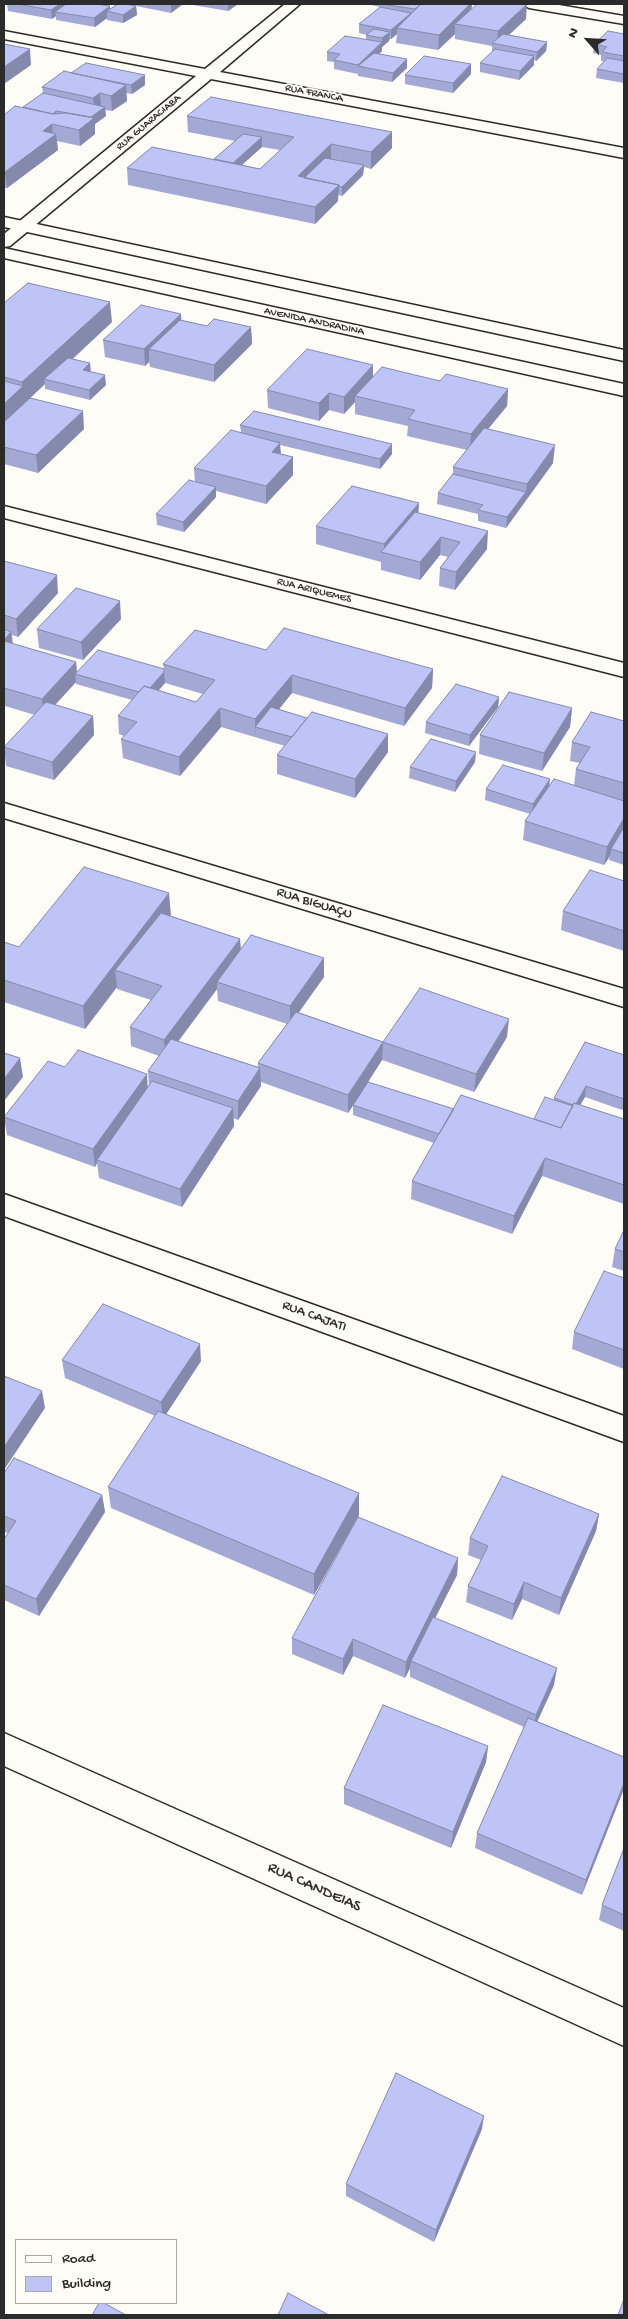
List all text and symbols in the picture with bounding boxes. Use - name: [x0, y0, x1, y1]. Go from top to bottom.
- north arrow: [563, 15, 613, 65]
- text: N: [564, 25, 584, 41]
- street label: RUA FRANCA: [284, 82, 344, 106]
- street label: RUA GUARACIABA: [114, 92, 184, 154]
- street label: AVENIDA ANDRADINA: [263, 305, 365, 339]
- street label: RUA ARIQUEMES: [275, 575, 353, 607]
- street label: RUA BIGUAÇU: [274, 885, 354, 923]
- street label: RUA CAJATI: [280, 1298, 348, 1336]
- street label: RUA CANDEIAS: [264, 1859, 364, 1917]
- legend: [15, 2239, 178, 2304]
- text: Road: [62, 2250, 95, 2268]
- text: Building: [62, 2275, 111, 2293]

